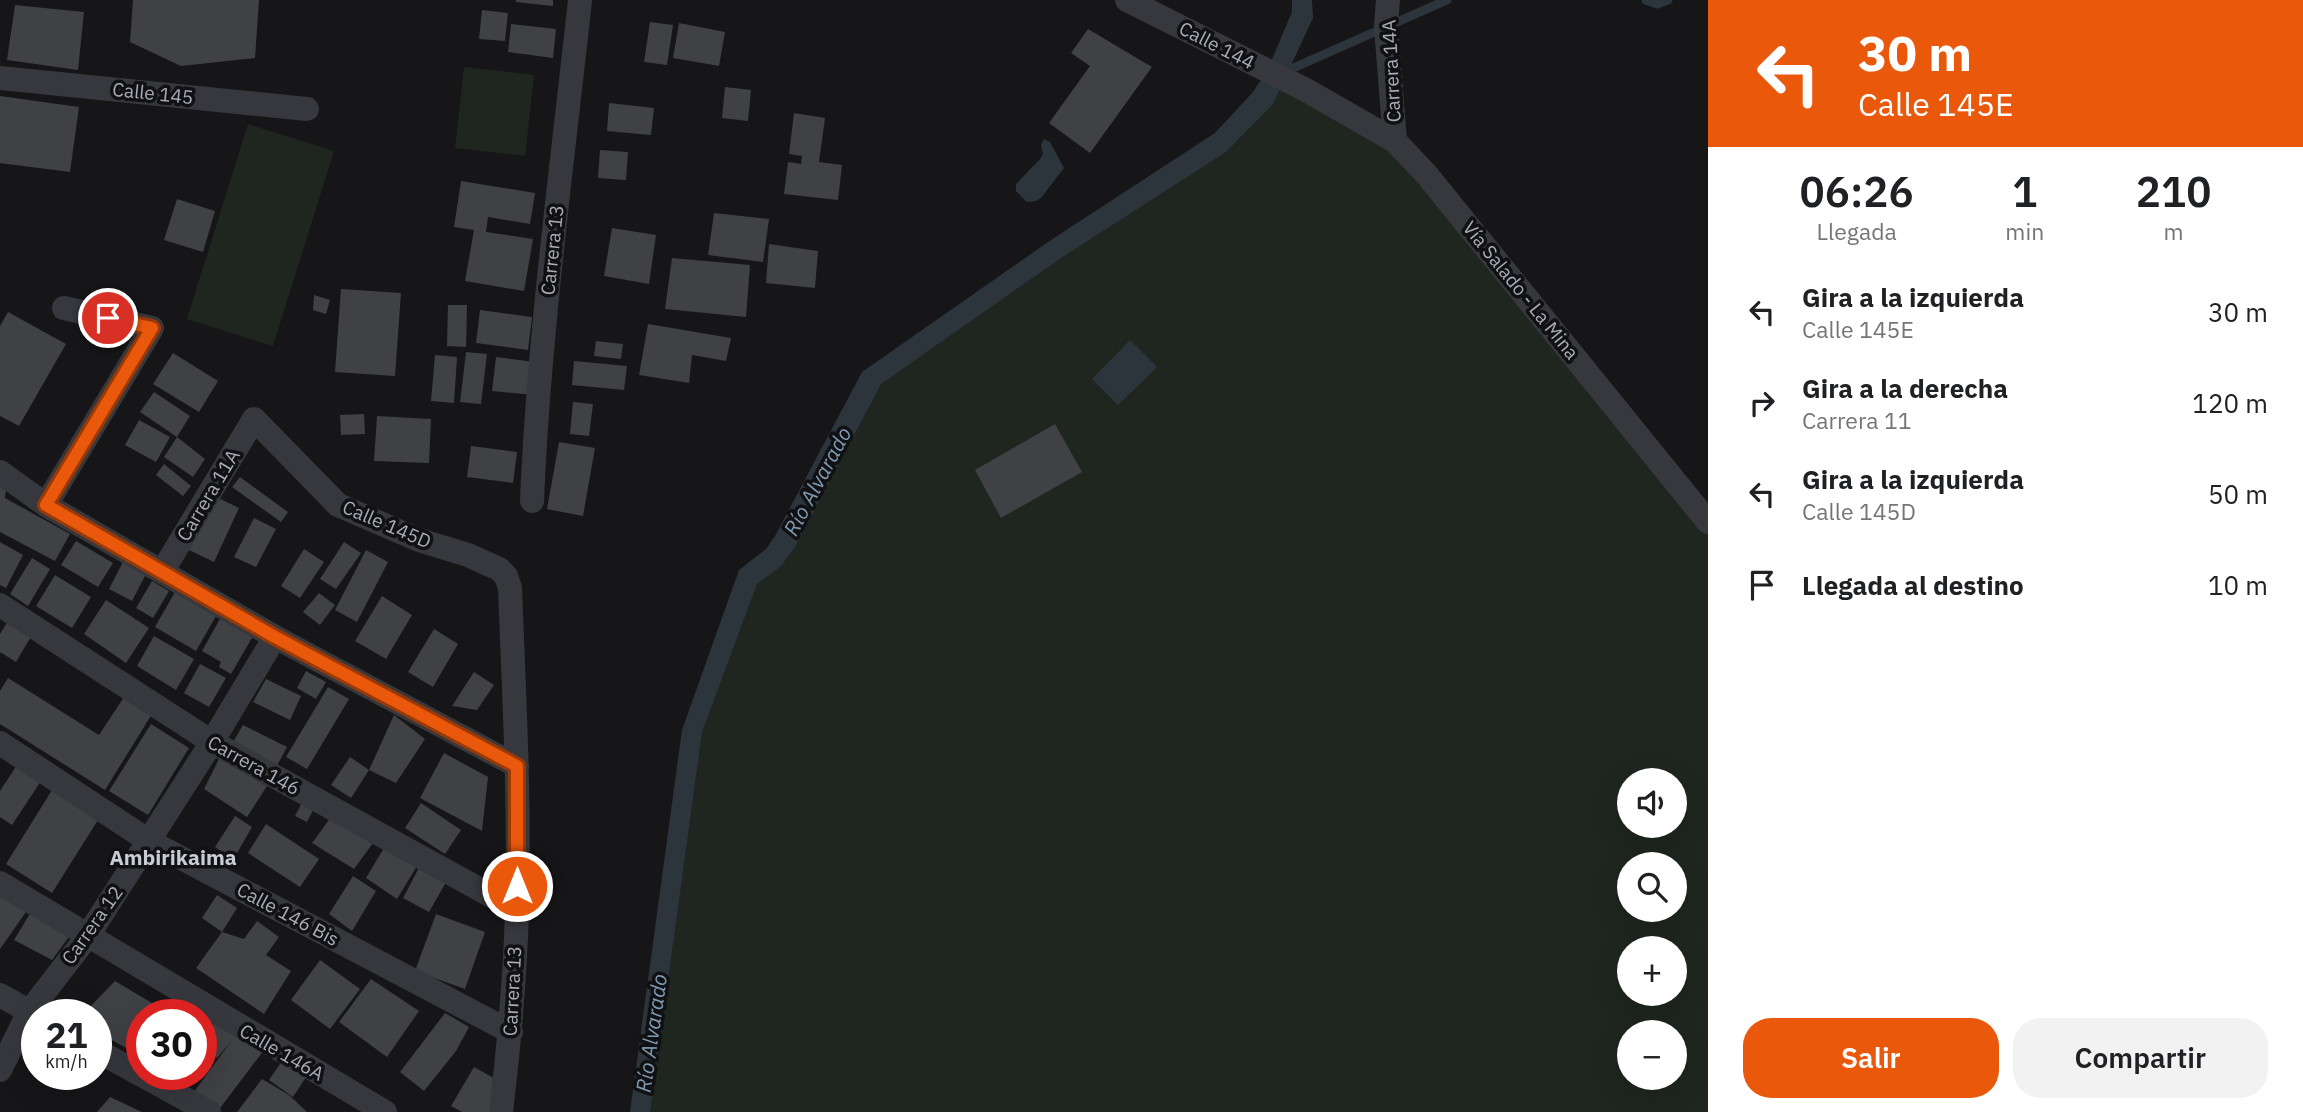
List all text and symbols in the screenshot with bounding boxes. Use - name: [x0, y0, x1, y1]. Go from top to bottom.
- street label: Calle 144: [1175, 16, 1259, 74]
- street label: Carrera 14A: [1376, 19, 1406, 123]
- text: 30 m: [1858, 21, 1972, 84]
- icon: left: [1743, 28, 1834, 119]
- street label: Calle 145: [111, 77, 195, 109]
- text: Calle 145E: [1858, 83, 2014, 125]
- text: 06:26: [1800, 164, 1914, 219]
- text: 1: [2012, 164, 2037, 219]
- text: 210: [2136, 164, 2211, 219]
- street label: Carrera 13: [535, 204, 569, 296]
- street label: Vía Salado - La Mina: [1458, 216, 1584, 364]
- text: Llegada: [1816, 216, 1897, 246]
- text: min: [2005, 216, 2044, 246]
- text: m: [2164, 216, 2184, 246]
- text: Gira a la izquierda: [1802, 280, 2024, 314]
- pin: [78, 288, 138, 348]
- icon: left: [1743, 293, 1781, 331]
- text: 30 m: [2208, 295, 2268, 329]
- icon: arrive: [89, 299, 127, 337]
- text: Calle 145E: [1802, 314, 1914, 344]
- text: Gira a la derecha: [1802, 371, 2008, 405]
- icon: right: [1743, 384, 1781, 422]
- text: 120 m: [2192, 386, 2268, 420]
- text: Carrera 11: [1802, 405, 1912, 435]
- water label: Río Alvarado: [777, 422, 857, 540]
- street label: Carrera 11A: [171, 445, 245, 545]
- text: Gira a la izquierda: [1802, 462, 2024, 496]
- icon: left: [1743, 475, 1781, 513]
- text: 50 m: [2208, 477, 2268, 511]
- street label: Calle 145D: [339, 495, 435, 553]
- text: Calle 145D: [1802, 496, 1916, 526]
- icon: arrive: [1743, 566, 1781, 604]
- text: Llegada al destino: [1802, 568, 2024, 602]
- text: 10 m: [2208, 568, 2268, 602]
- street label: Carrera 146: [204, 730, 304, 800]
- map controls: [1617, 768, 1687, 1090]
- button: sound: [1617, 768, 1687, 838]
- district label: Ambirikaima: [109, 843, 237, 871]
- position arrow: [480, 849, 554, 923]
- button: search: [1617, 852, 1687, 922]
- street label: Calle 146 Bis: [233, 877, 343, 951]
- street label: Carrera 12: [56, 881, 128, 969]
- button: +: [1617, 936, 1687, 1006]
- street label: Carrera 13: [498, 945, 526, 1037]
- water label: Río Alvarado: [629, 972, 673, 1094]
- speed limit sign: 30: [126, 999, 217, 1090]
- text: 21: [45, 1012, 88, 1058]
- street label: Calle 146A: [236, 1018, 328, 1086]
- button: Salir: [1743, 1018, 1999, 1098]
- button: Compartir: [2013, 1018, 2268, 1098]
- button: −: [1617, 1020, 1687, 1090]
- text: km/h: [45, 1050, 88, 1073]

